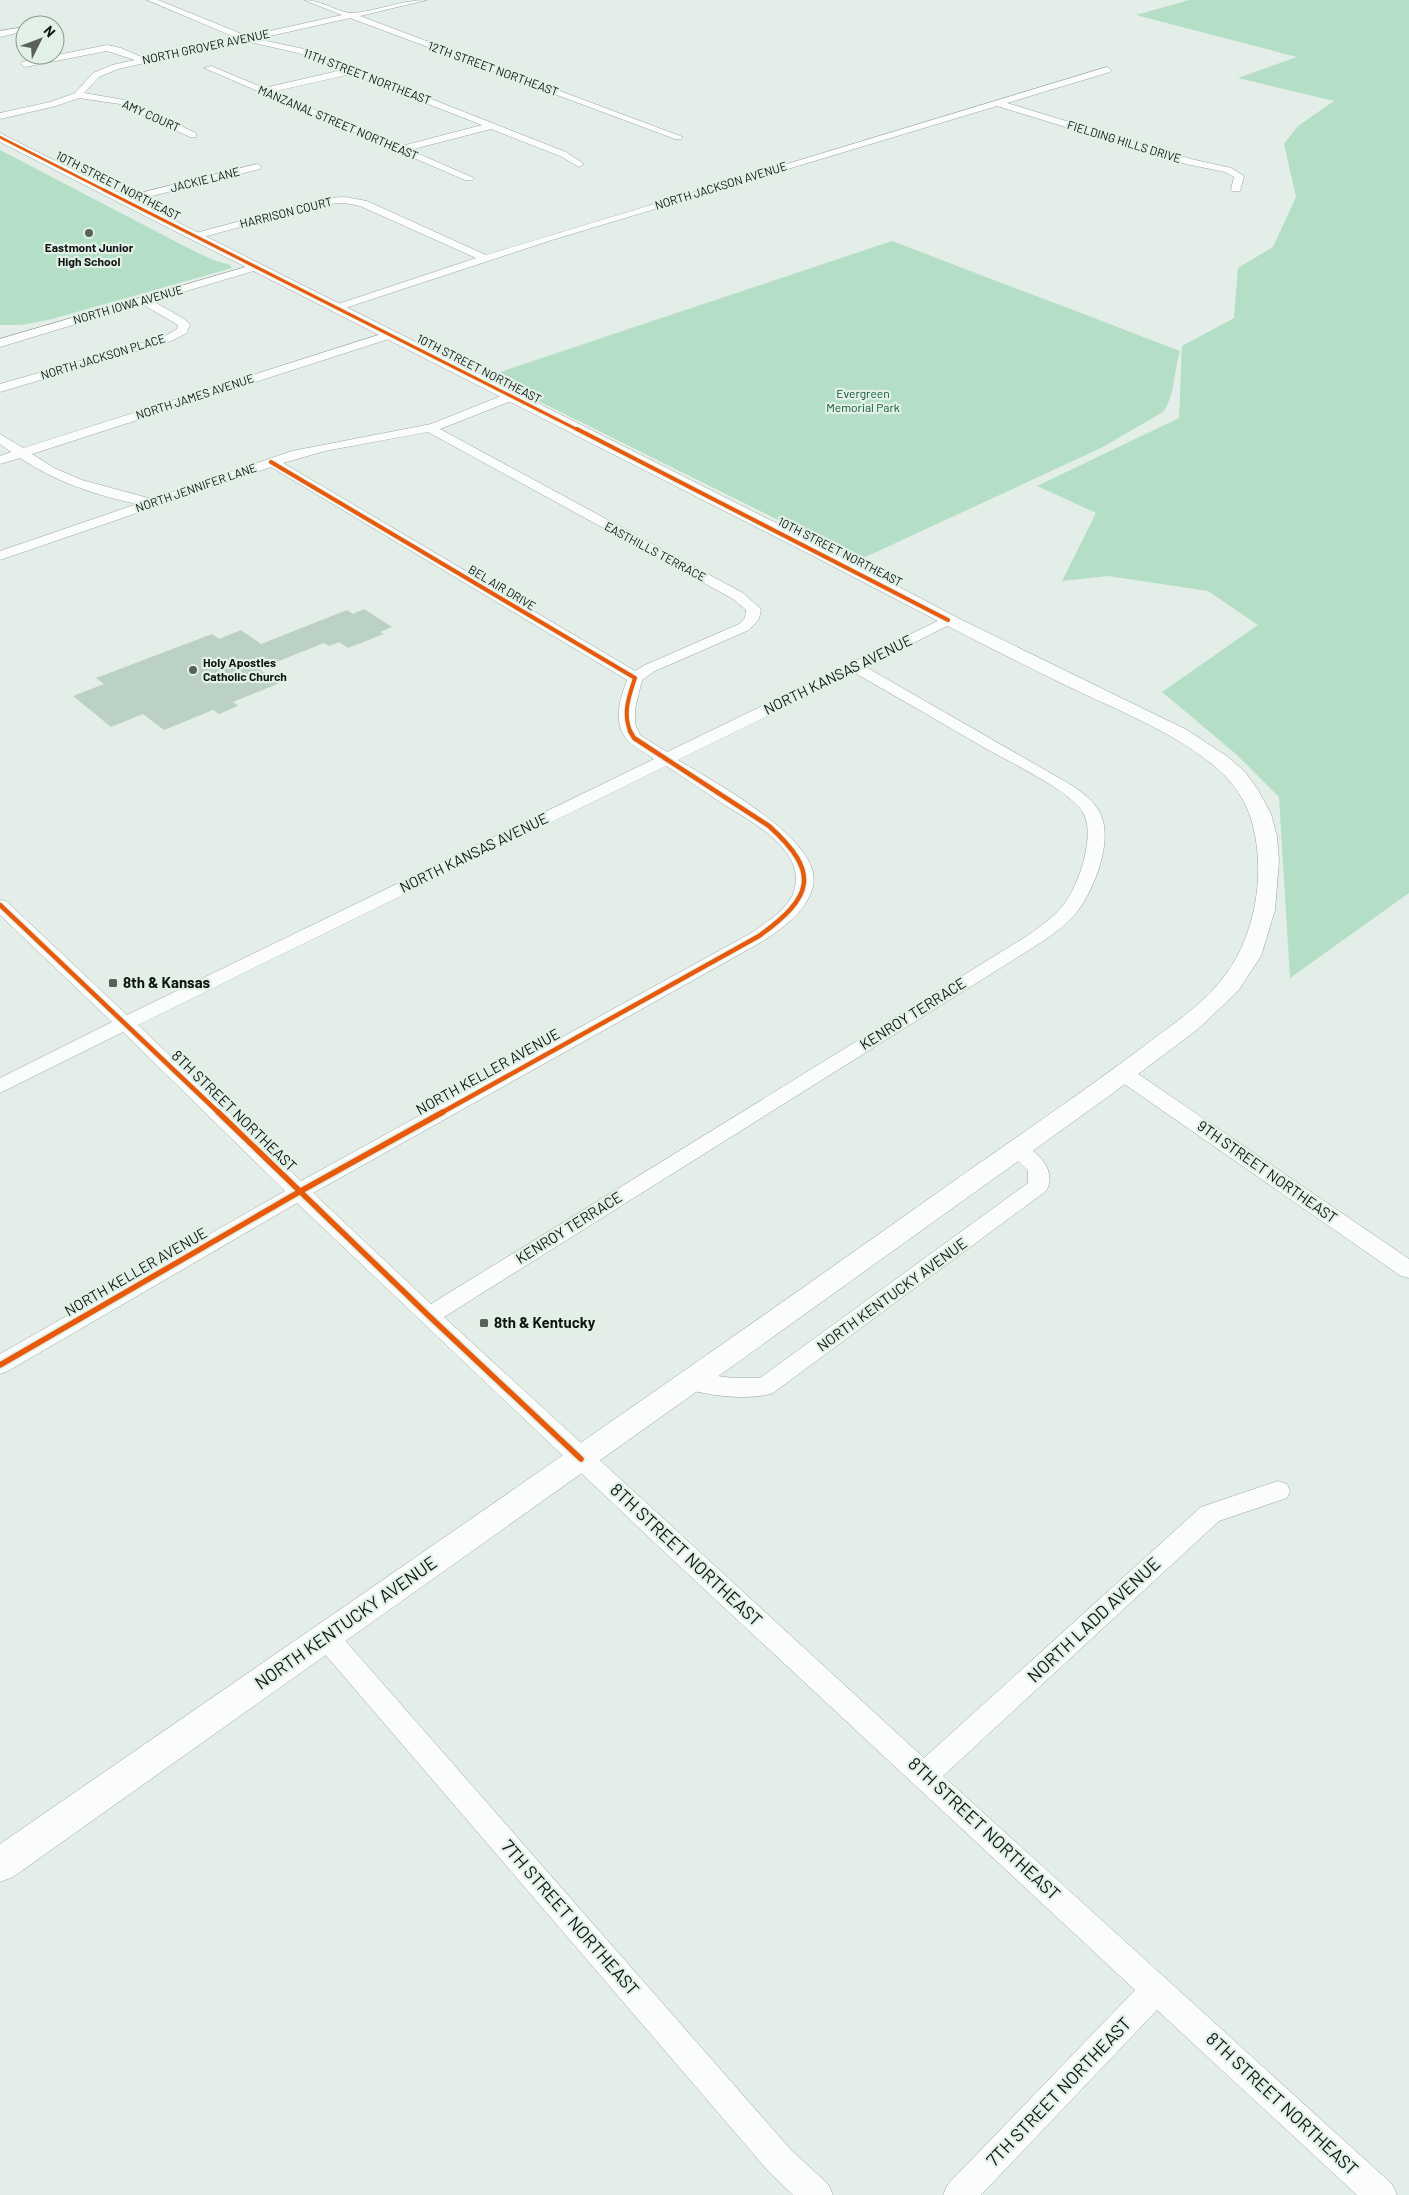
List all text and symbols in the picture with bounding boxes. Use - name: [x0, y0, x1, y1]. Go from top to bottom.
- north arrow: [15, 15, 65, 65]
- text: N: [41, 22, 59, 40]
- street label: NORTH GROVER AVENUE: [141, 26, 271, 66]
- street label: 12TH STREET NORTHEAST: [426, 38, 561, 98]
- street label: 11TH STREET NORTHEAST: [302, 45, 433, 107]
- street label: MANZANAL STREET NORTHEAST: [256, 82, 421, 162]
- street label: AMY COURT: [120, 96, 183, 134]
- street label: FIELDING HILLS DRIVE: [1066, 117, 1183, 165]
- street label: 10TH STREET NORTHEAST: [54, 148, 183, 223]
- street label: NORTH JACKSON AVENUE: [653, 158, 788, 212]
- street label: JACKIE LANE: [169, 164, 241, 194]
- street label: HARRISON COURT: [238, 194, 334, 230]
- marker: Eastmont Junior High School: [83, 227, 95, 239]
- place label: Eastmont Junior High School: [45, 240, 134, 268]
- street label: NORTH IOWA AVENUE: [71, 282, 184, 326]
- street label: NORTH JACKSON PLACE: [39, 330, 167, 382]
- street label: 10TH STREET NORTHEAST: [415, 331, 544, 406]
- street label: NORTH JAMES AVENUE: [134, 370, 256, 422]
- park label: Evergreen Memorial Park: [826, 386, 900, 414]
- street label: NORTH JENNIFER LANE: [133, 460, 258, 514]
- street label: 10TH STREET NORTHEAST: [776, 514, 905, 589]
- street label: EASTHILLS TERRACE: [602, 519, 708, 584]
- street label: BEL AIR DRIVE: [466, 562, 539, 613]
- street label: NORTH KANSAS AVENUE: [760, 630, 915, 718]
- place label: Holy Apostles Catholic Church: [203, 655, 287, 683]
- marker: Holy Apostles Catholic Church: [187, 664, 199, 676]
- street label: NORTH KANSAS AVENUE: [396, 808, 551, 896]
- place label: 8th & Kansas: [123, 973, 211, 991]
- street label: KENROY TERRACE: [856, 973, 969, 1053]
- marker: 8th & Kansas: [107, 977, 119, 989]
- street label: NORTH KELLER AVENUE: [413, 1024, 563, 1118]
- street label: 8TH STREET NORTHEAST: [169, 1046, 301, 1175]
- street label: 9TH STREET NORTHEAST: [1194, 1116, 1341, 1226]
- street label: KENROY TERRACE: [512, 1187, 625, 1267]
- street label: NORTH KELLER AVENUE: [61, 1223, 210, 1319]
- street label: NORTH KENTUCKY AVENUE: [813, 1234, 970, 1355]
- place label: 8th & Kentucky: [494, 1313, 596, 1331]
- marker: 8th & Kentucky: [478, 1317, 490, 1329]
- street label: 8TH STREET NORTHEAST: [606, 1478, 767, 1630]
- street label: NORTH KENTUCKY AVENUE: [250, 1551, 441, 1694]
- street label: NORTH LADD AVENUE: [1022, 1552, 1164, 1687]
- street label: 8TH STREET NORTHEAST: [904, 1752, 1065, 1904]
- street label: 7TH STREET NORTHEAST: [497, 1835, 644, 2000]
- street label: 7TH STREET NORTHEAST: [981, 2012, 1135, 2171]
- street label: 8TH STREET NORTHEAST: [1202, 2027, 1363, 2179]

